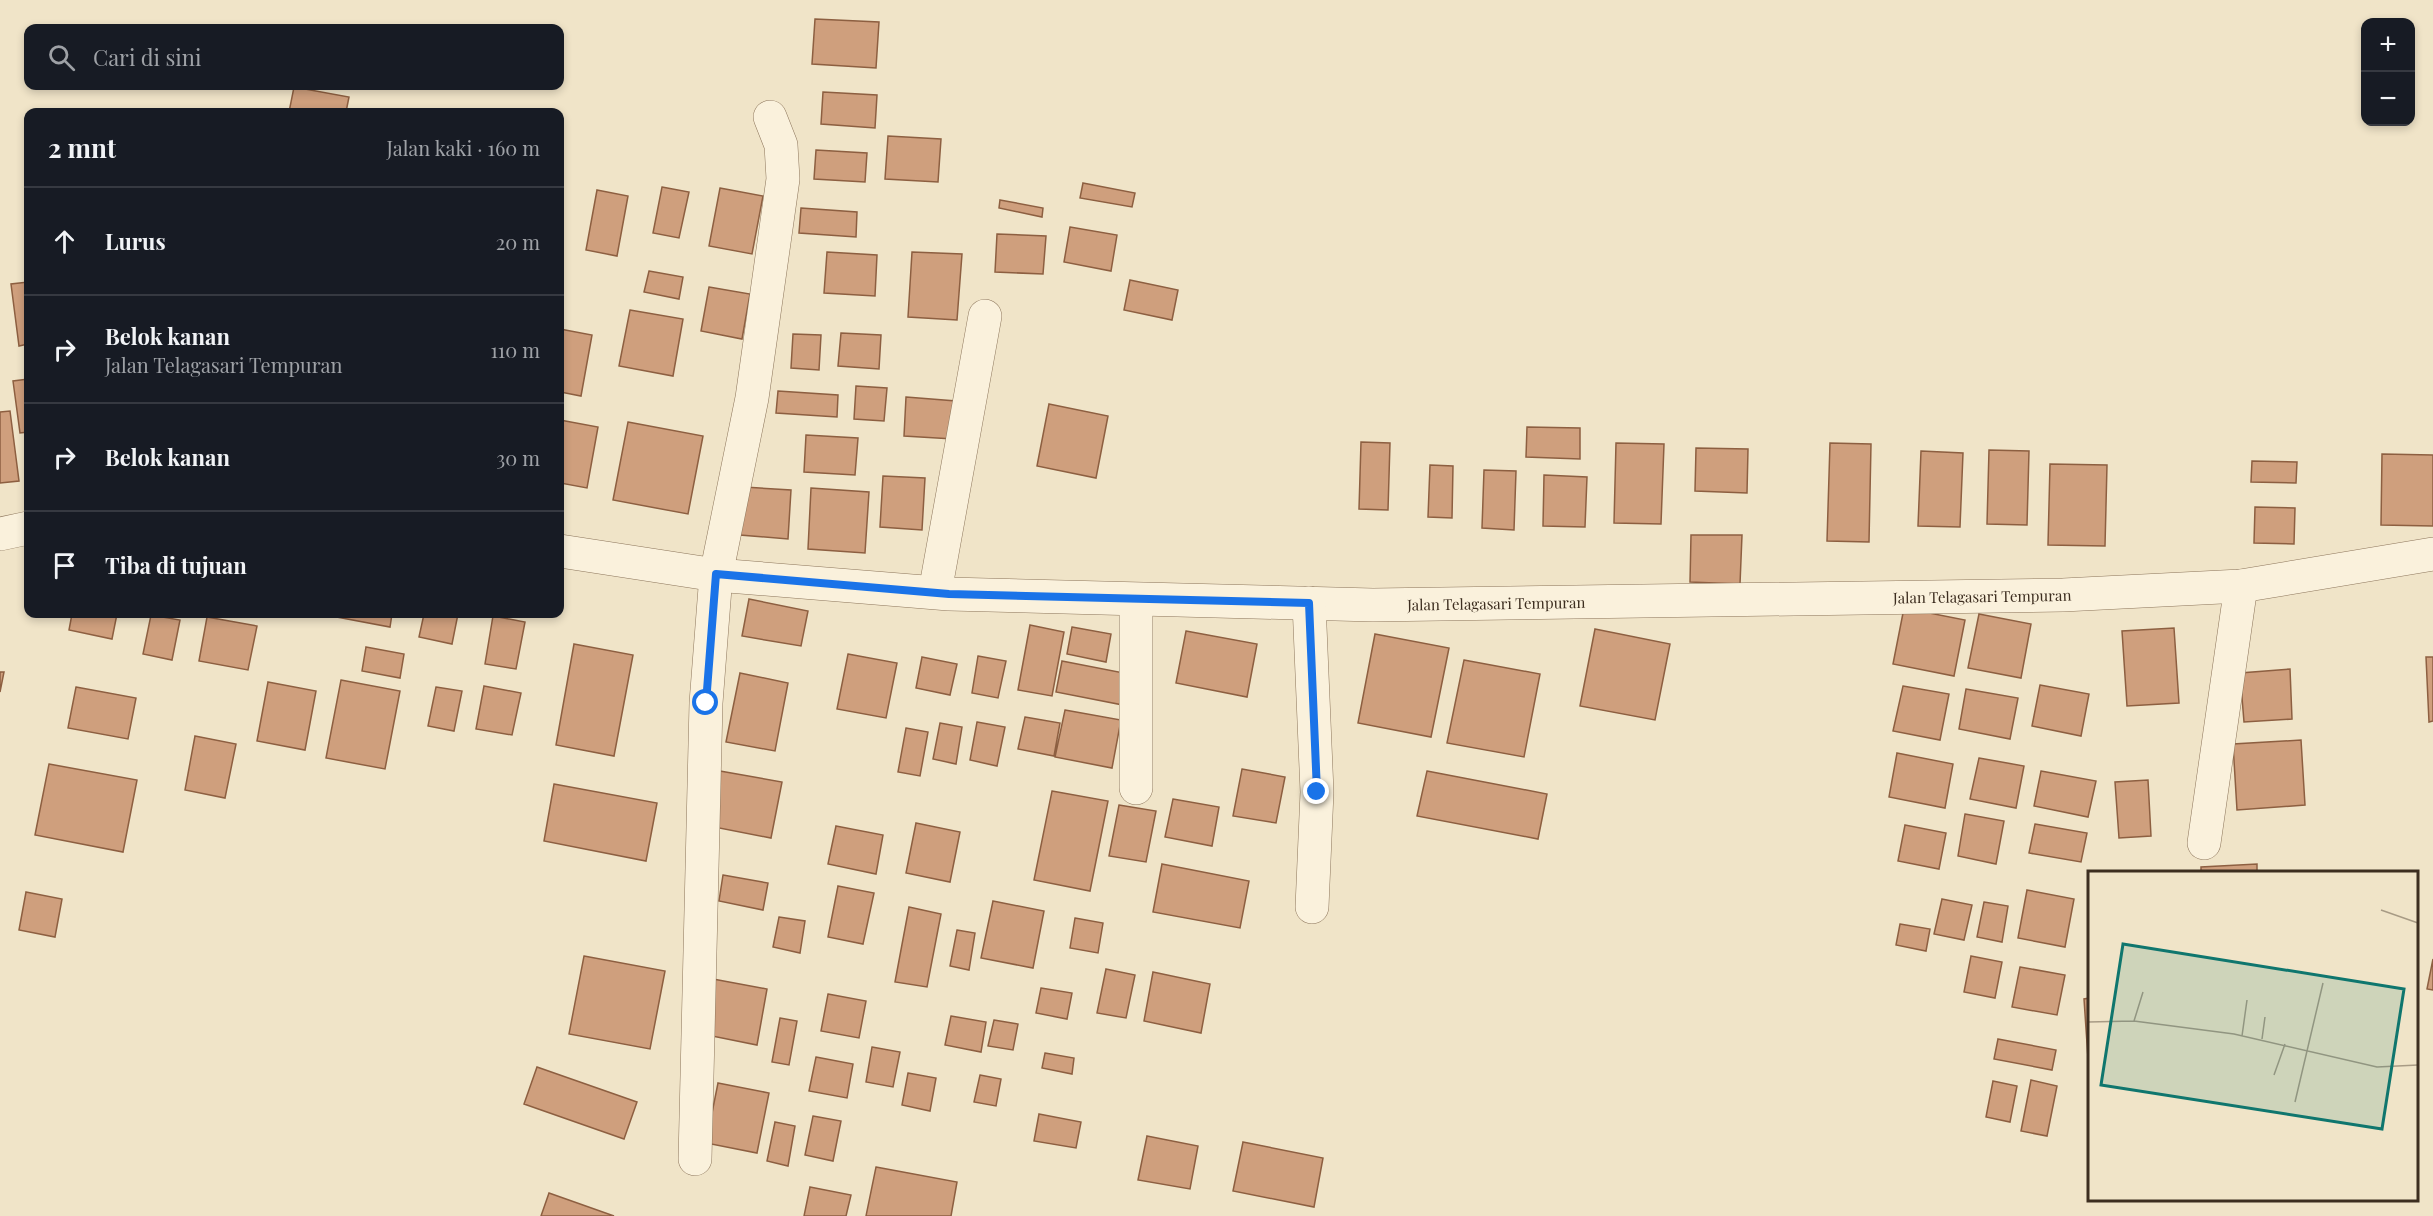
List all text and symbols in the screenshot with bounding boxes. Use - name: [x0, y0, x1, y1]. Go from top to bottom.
- map controls: [2361, 18, 2415, 126]
- button: +: [2361, 18, 2415, 72]
- search box: [24, 24, 564, 90]
- icon: search: [45, 41, 78, 74]
- text: Cari di sini: [93, 42, 201, 72]
- button: −: [2361, 72, 2415, 126]
- text: 2 mnt: [48, 130, 116, 165]
- text: Jalan kaki · 160 m: [387, 134, 540, 161]
- icon: ahead: [48, 225, 81, 258]
- text: Lurus: [105, 226, 166, 256]
- text: 20 m: [496, 228, 540, 255]
- text: Belok kanan: [105, 321, 230, 351]
- icon: right: [48, 333, 81, 366]
- text: 110 m: [490, 336, 540, 363]
- text: Jalan Telagasari Tempuran: [105, 351, 342, 378]
- icon: right: [48, 441, 81, 474]
- text: Belok kanan: [105, 442, 230, 472]
- text: 30 m: [496, 444, 540, 471]
- icon: arrive: [48, 549, 81, 582]
- text: Tiba di tujuan: [105, 550, 247, 580]
- street label: Jalan Telagasari Tempuran: [1892, 585, 2072, 607]
- street label: Jalan Telagasari Tempuran: [1406, 592, 1586, 615]
- route start: [692, 689, 718, 715]
- route end: [1303, 778, 1329, 804]
- inset map: [2088, 871, 2418, 1201]

